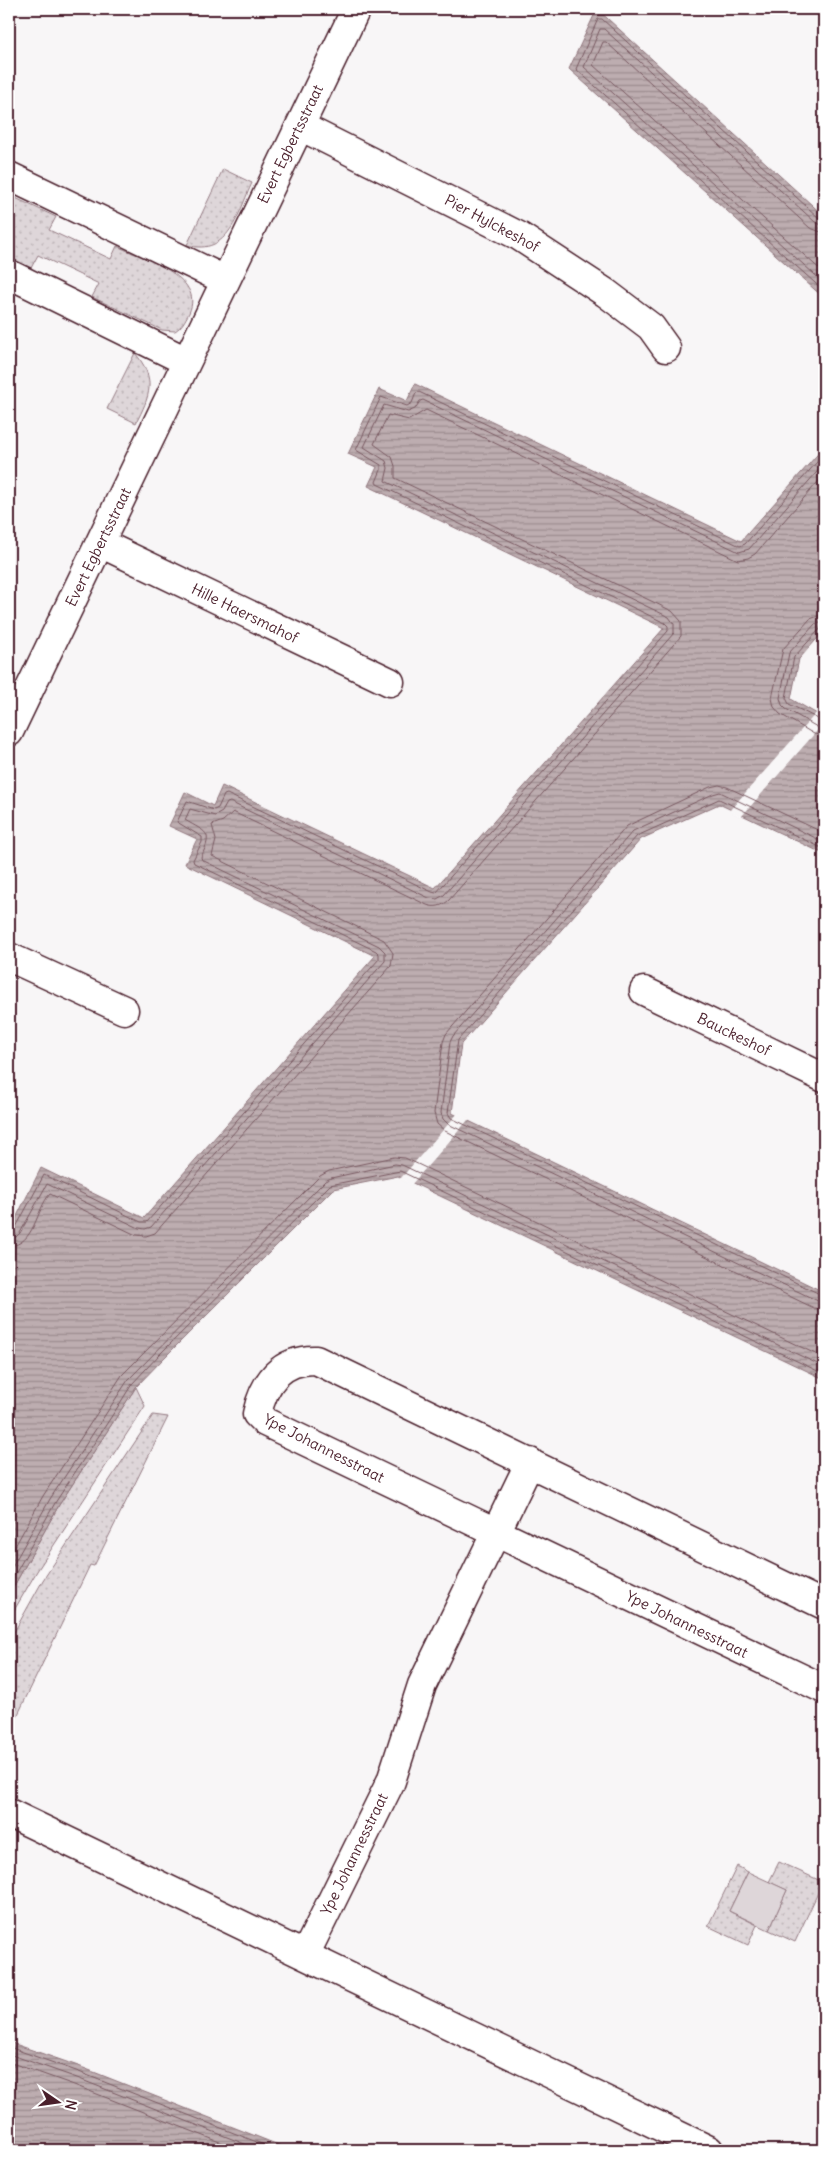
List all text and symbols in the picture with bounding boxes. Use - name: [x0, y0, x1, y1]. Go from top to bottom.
- street label: Evert Egbertsstraat: [253, 81, 327, 207]
- street label: Pier Hylckeshof: [441, 190, 544, 256]
- street label: Evert Egbertsstraat: [61, 484, 135, 610]
- street label: Hille Haersmahof: [189, 579, 302, 648]
- street label: Bauckeshof: [694, 1008, 775, 1060]
- street label: Ype Johannesstraat: [260, 1409, 388, 1487]
- street label: Ype Johannesstraat: [623, 1586, 751, 1662]
- street label: Ype Johannesstraat: [316, 1790, 392, 1918]
- north arrow: [32, 2076, 82, 2126]
- text: N: [61, 2098, 81, 2112]

